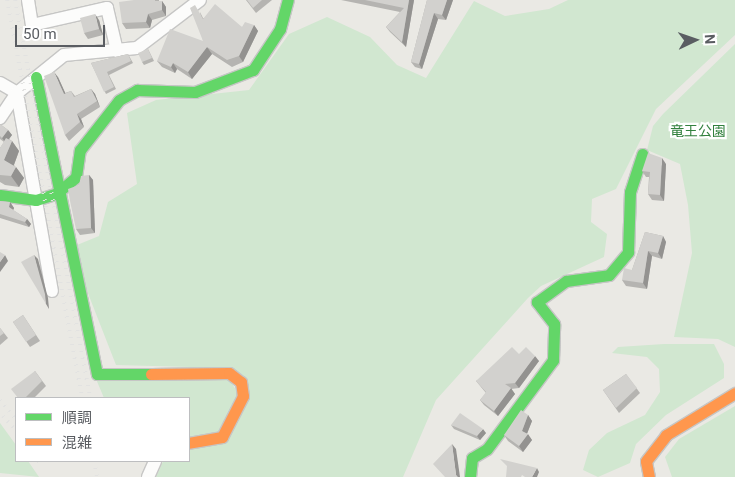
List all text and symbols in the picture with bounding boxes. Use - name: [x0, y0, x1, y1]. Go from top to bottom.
- scale bar: [18, 15, 108, 47]
- north arrow: [670, 15, 720, 65]
- text: 50 m: [23, 25, 57, 43]
- text: N: [702, 34, 718, 45]
- park label: 竜王公園: [670, 123, 726, 139]
- legend: [15, 397, 190, 462]
- text: 順調: [62, 409, 92, 427]
- text: 混雑: [62, 434, 92, 452]

